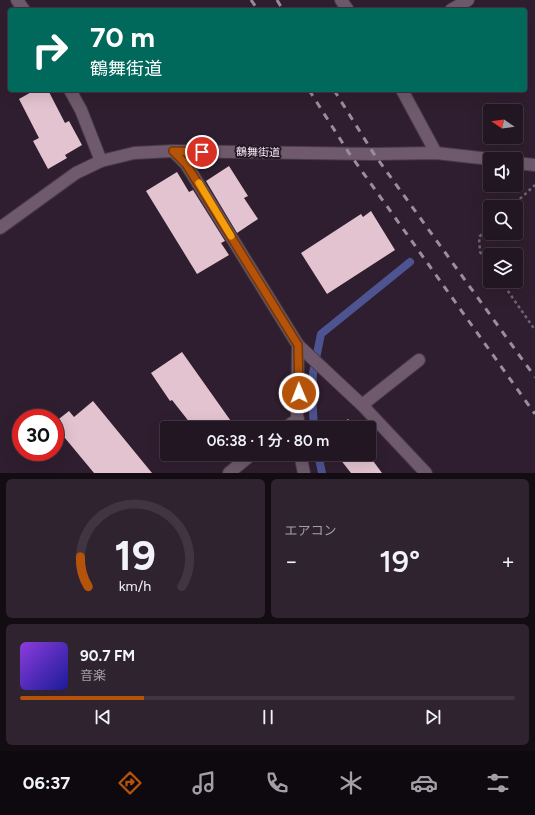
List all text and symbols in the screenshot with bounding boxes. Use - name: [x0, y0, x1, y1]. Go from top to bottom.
- text: 70 m: [90, 20, 155, 54]
- icon: right: [24, 24, 76, 76]
- text: 鶴舞街道: [90, 58, 162, 80]
- north arrow: [483, 104, 523, 144]
- map controls: [483, 104, 523, 288]
- pin: [185, 135, 219, 169]
- icon: arrive: [191, 141, 213, 163]
- street label: 鶴舞街道: [236, 146, 280, 159]
- button: sound: [483, 152, 523, 192]
- button: search: [483, 200, 523, 240]
- button: layers: [483, 248, 523, 288]
- position arrow: [278, 372, 320, 414]
- speed limit sign: 30: [12, 409, 64, 461]
- text: 06:38 · 1 分 · 80 m: [207, 432, 329, 450]
- text: エアコン: [285, 523, 337, 538]
- text: 19: [114, 529, 156, 579]
- text: 19°: [379, 543, 420, 580]
- text: −: [285, 548, 298, 575]
- text: +: [501, 548, 515, 575]
- text: km/h: [119, 576, 152, 594]
- text: 90.7 FM: [80, 647, 135, 665]
- text: 音楽: [80, 668, 106, 683]
- icon: previous: [92, 706, 114, 728]
- icon: pause: [257, 706, 279, 728]
- icon: next: [422, 706, 444, 728]
- icon: directions: [116, 769, 144, 797]
- icon: music: [190, 769, 218, 797]
- icon: phone: [263, 769, 291, 797]
- icon: climate: [337, 769, 365, 797]
- icon: car: [410, 769, 438, 797]
- icon: filters: [484, 769, 512, 797]
- text: 06:37: [23, 772, 70, 794]

